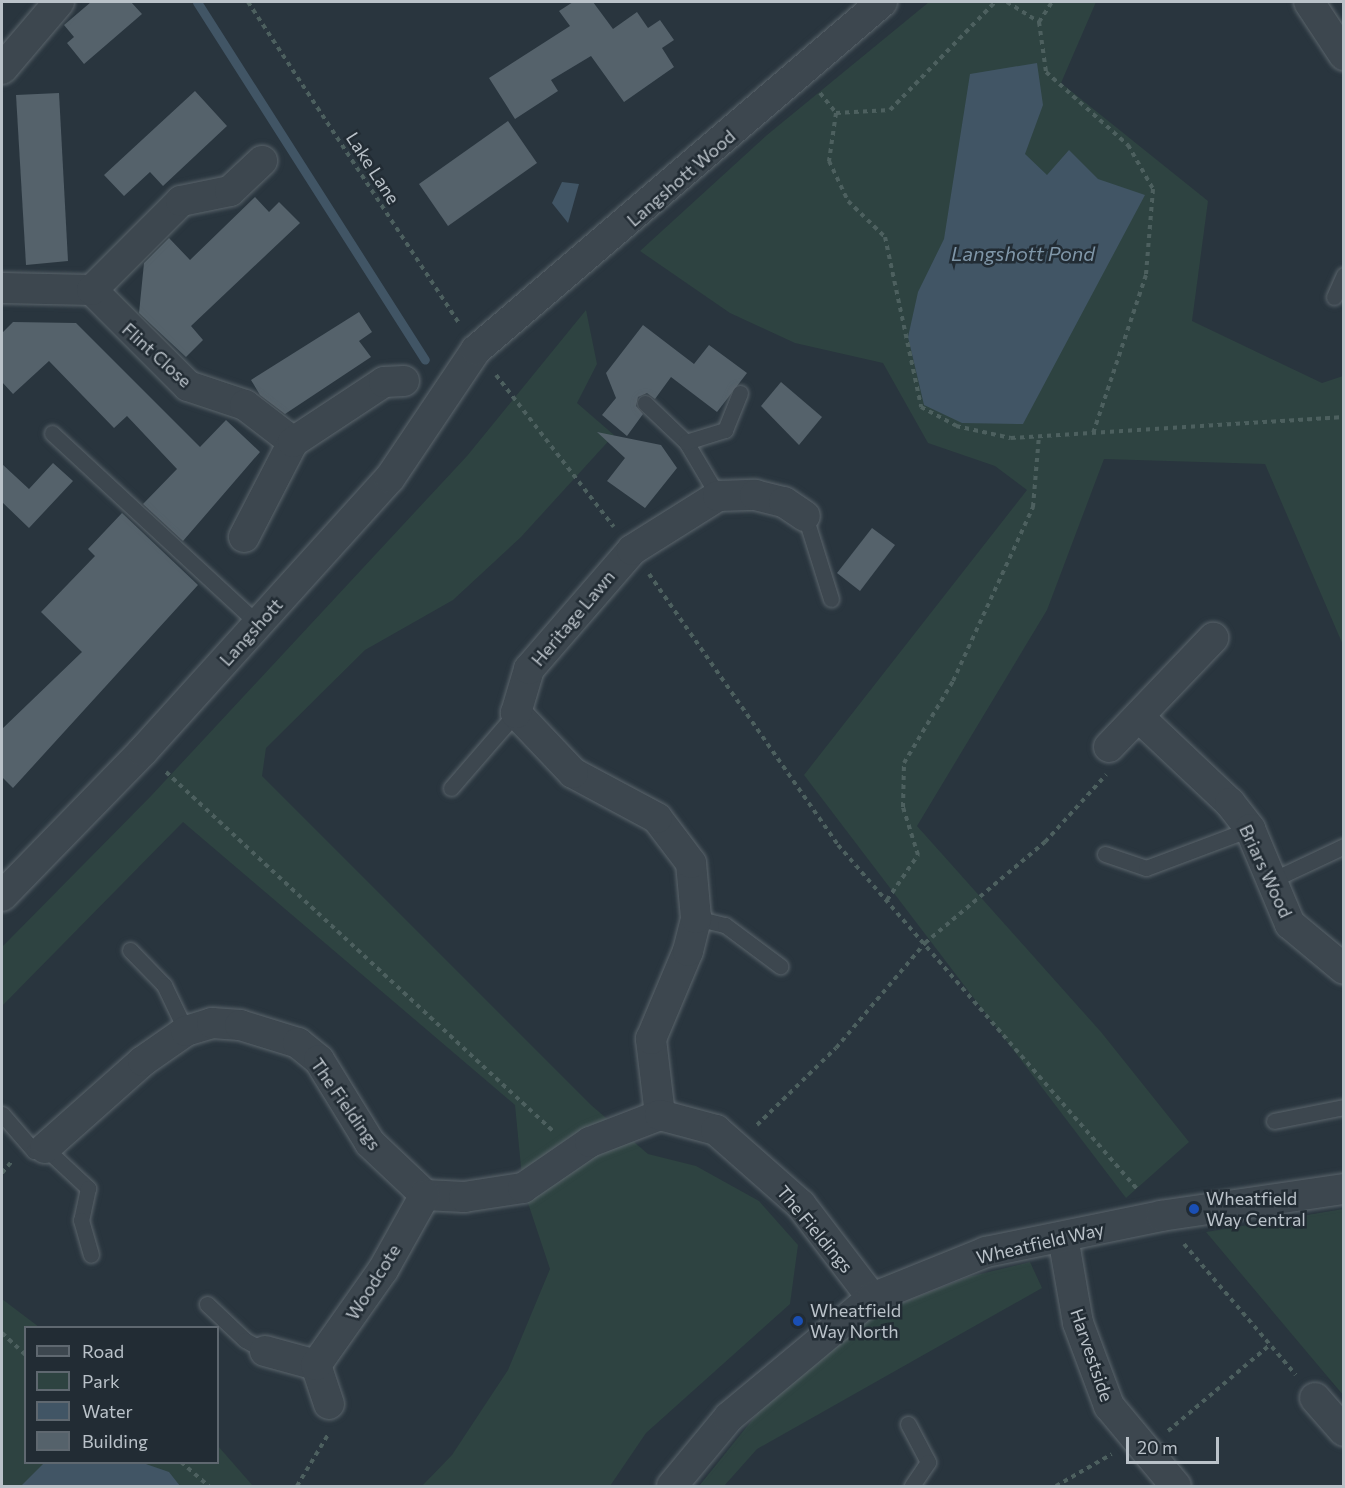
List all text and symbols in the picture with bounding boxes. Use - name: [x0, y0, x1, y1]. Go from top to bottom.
- street label: Langshott Wood: [623, 125, 739, 231]
- street label: Lake Lane: [342, 128, 404, 208]
- water label: Langshott Pond: [951, 241, 1095, 265]
- street label: Flint Close: [118, 318, 196, 392]
- street label: Heritage Lawn: [527, 566, 619, 670]
- street label: Langshott: [215, 594, 287, 670]
- street label: Briars Wood: [1235, 821, 1297, 921]
- street label: The Fieldings: [306, 1054, 386, 1154]
- street label: The Fieldings: [772, 1181, 858, 1277]
- place label: Wheatfield Way Central: [1206, 1188, 1306, 1230]
- marker: Wheatfield Way Central: [1187, 1202, 1201, 1216]
- street label: Wheatfield Way: [974, 1218, 1106, 1268]
- street label: Woodcote: [341, 1240, 405, 1324]
- place label: Wheatfield Way North: [810, 1300, 901, 1342]
- street label: Harvestside: [1066, 1306, 1118, 1404]
- marker: Wheatfield Way North: [791, 1314, 805, 1328]
- legend: [24, 1326, 219, 1464]
- text: Road: [82, 1340, 124, 1362]
- text: Park: [82, 1370, 120, 1392]
- text: Water: [82, 1400, 133, 1422]
- scale bar: [1129, 1425, 1222, 1463]
- text: Building: [82, 1430, 148, 1452]
- text: 20 m: [1137, 1436, 1178, 1458]

